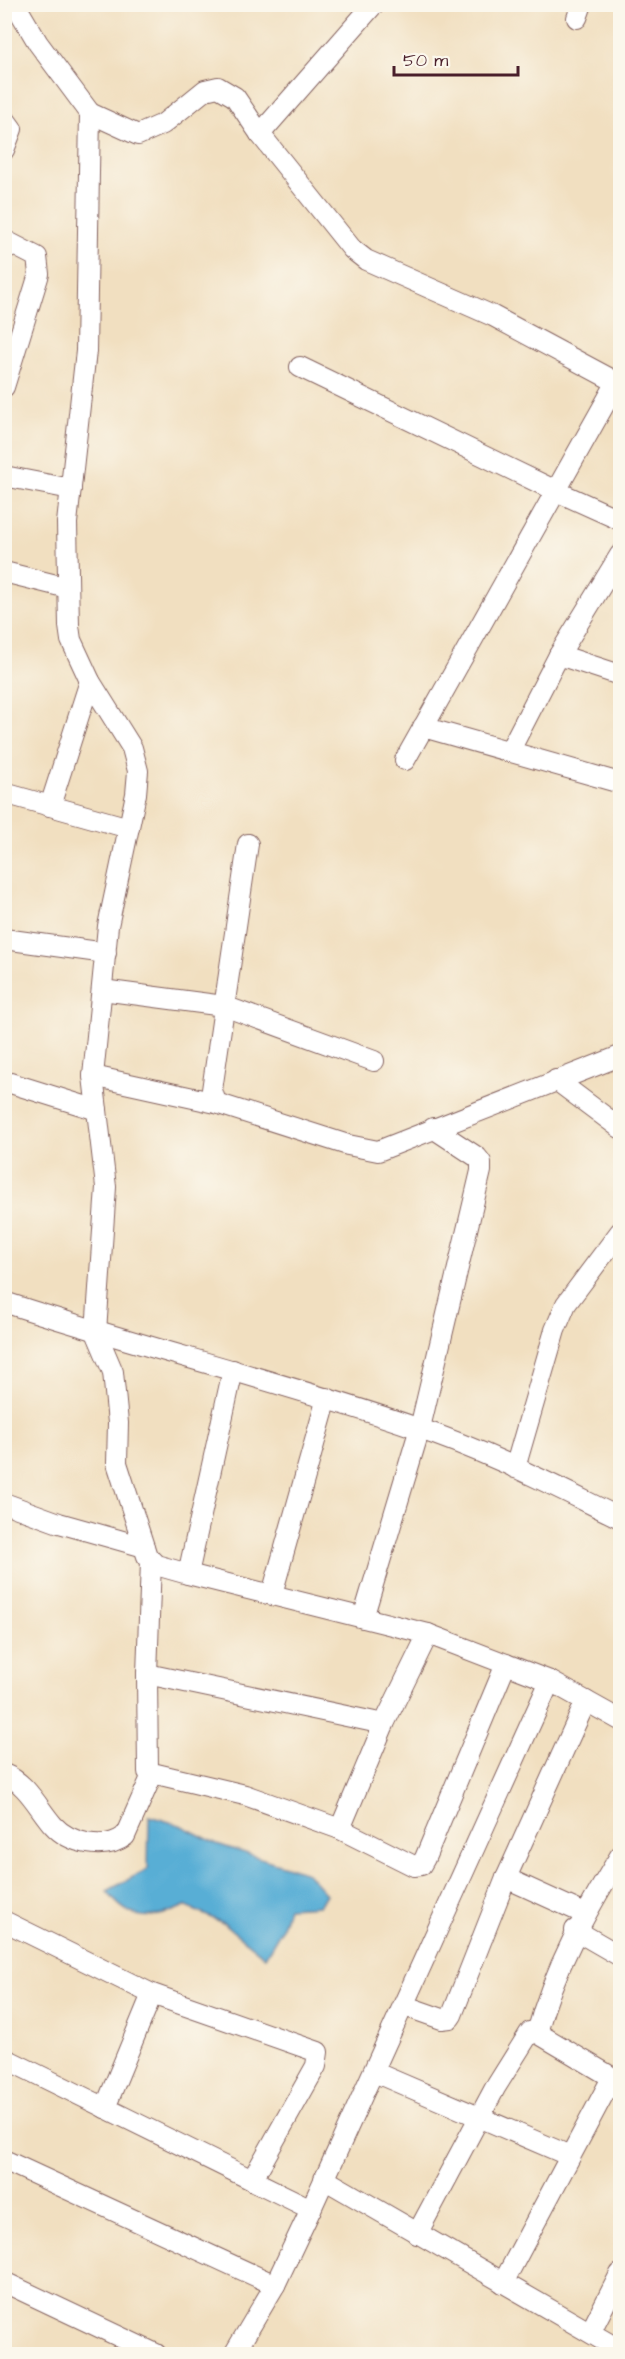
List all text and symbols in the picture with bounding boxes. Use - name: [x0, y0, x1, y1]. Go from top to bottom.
- scale bar: [394, 39, 518, 77]
- text: 50 m: [403, 48, 448, 73]

